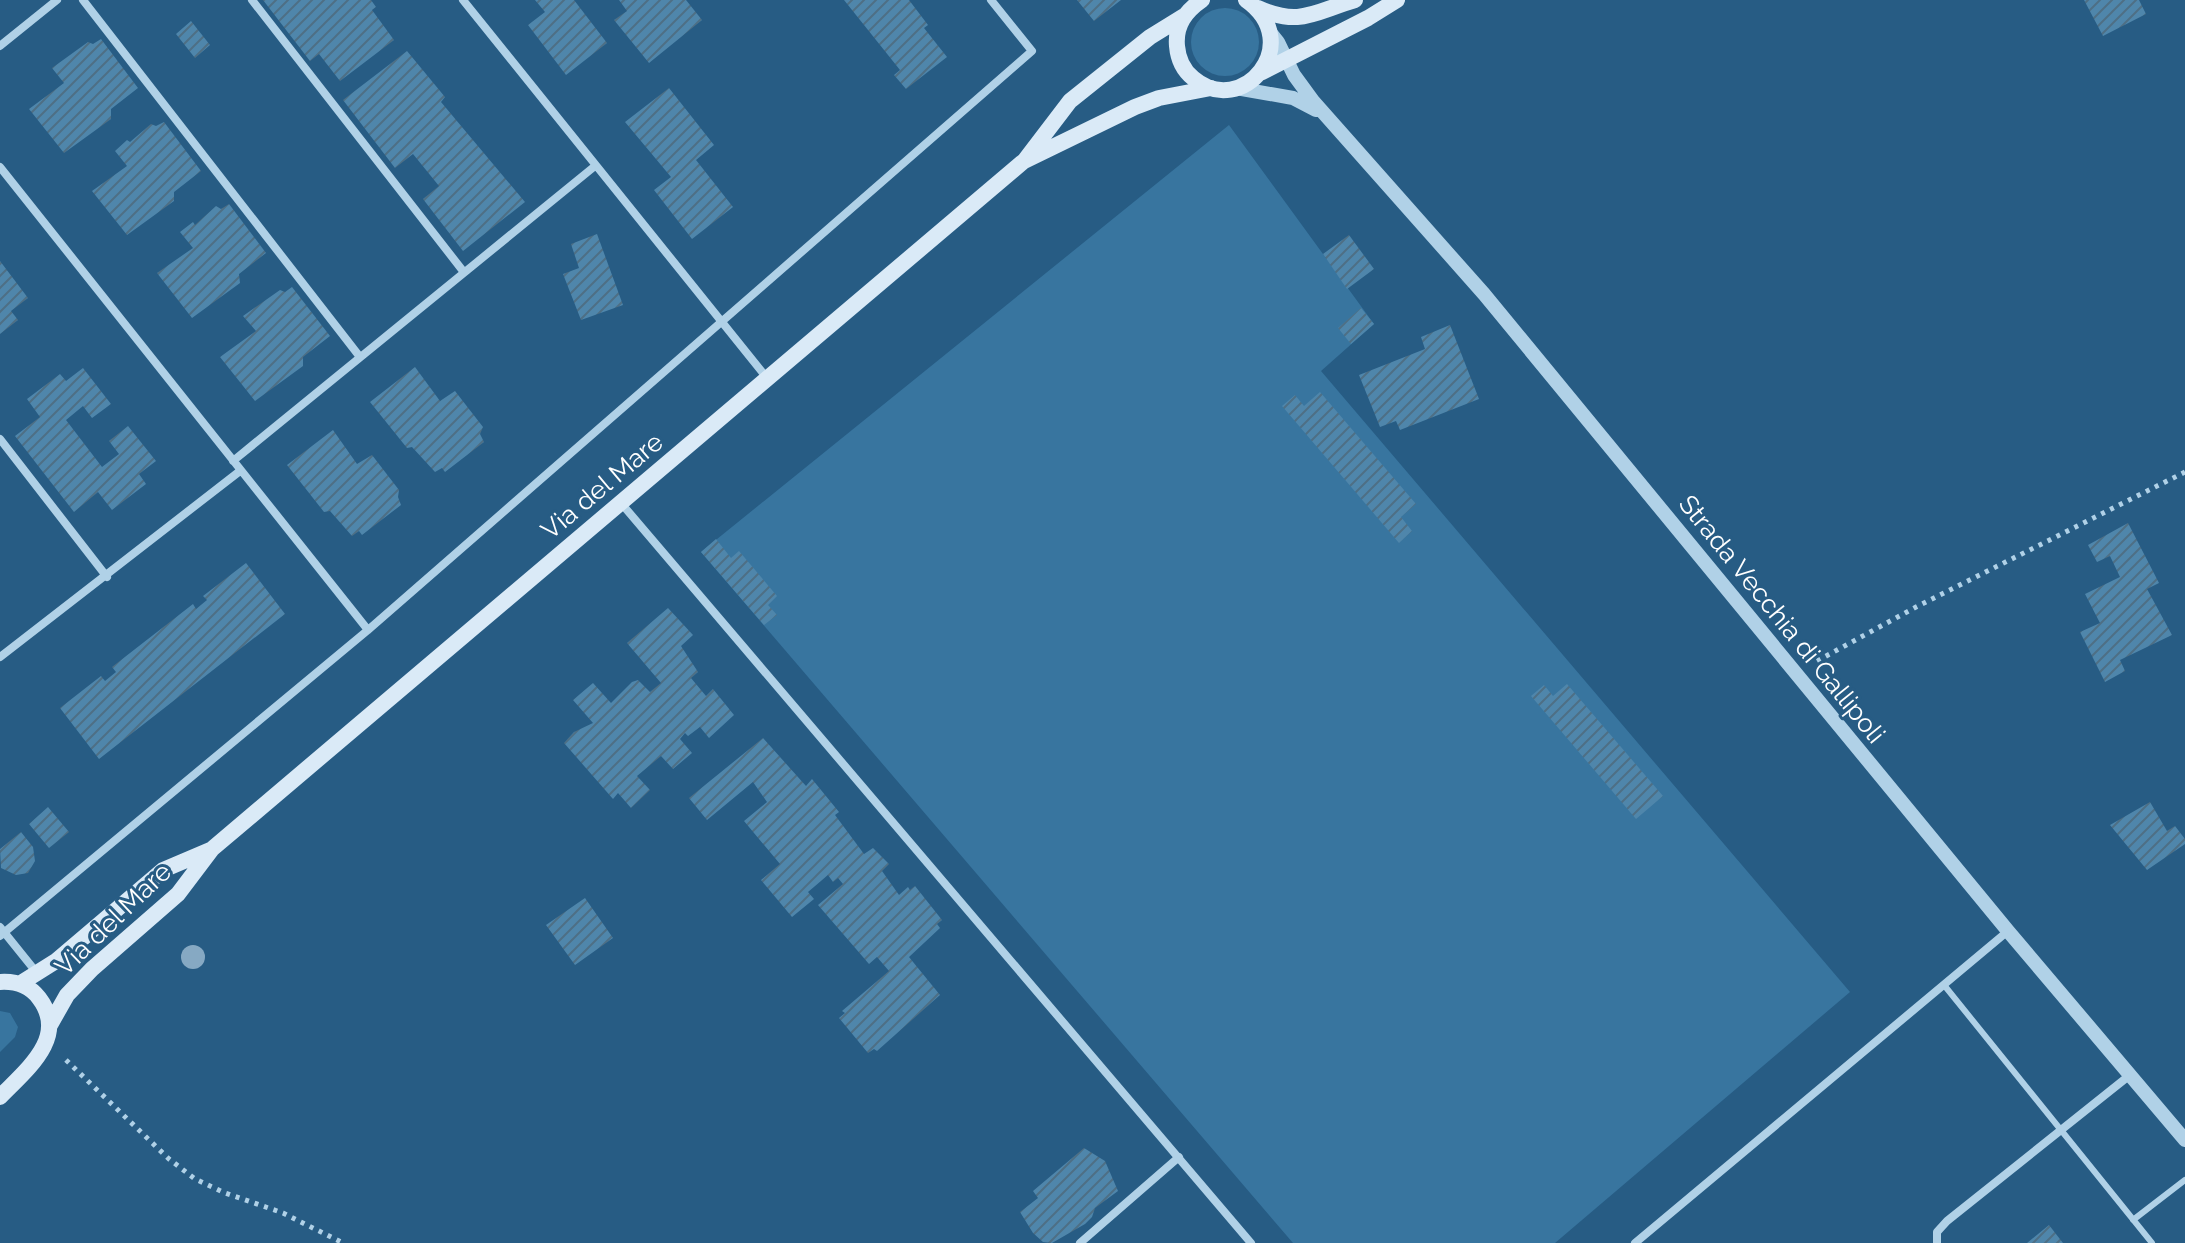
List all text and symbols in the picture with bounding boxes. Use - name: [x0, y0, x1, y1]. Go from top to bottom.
- street label: Via del Mare: [535, 427, 669, 545]
- street label: Strada Vecchia di Gallipoli: [1673, 489, 1891, 749]
- street label: Via del Mare: [49, 856, 177, 982]

